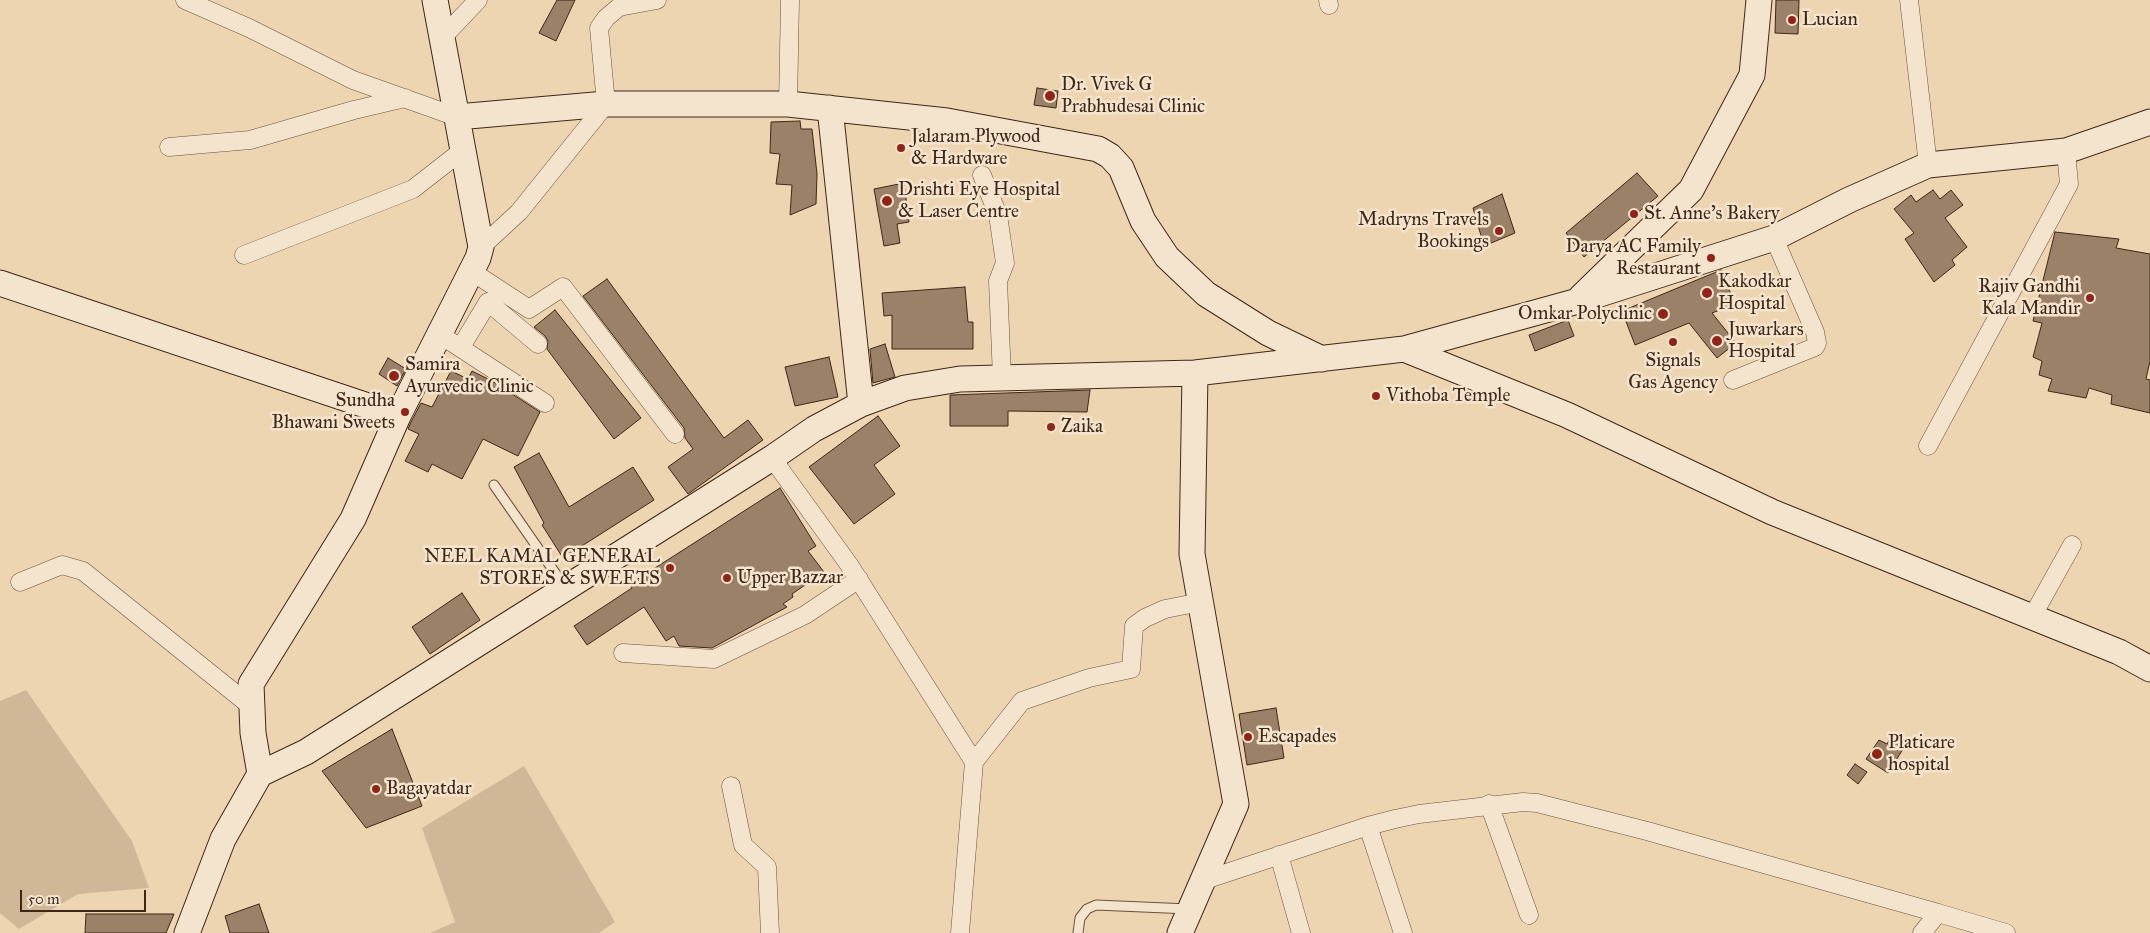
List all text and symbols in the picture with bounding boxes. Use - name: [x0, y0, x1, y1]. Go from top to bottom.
- place label: Lucian: [1802, 9, 1858, 31]
- marker: Lucian: [1786, 14, 1798, 26]
- place label: Dr. Vivek G Prabhudesai Clinic: [1061, 74, 1205, 118]
- marker: Dr. Vivek G Prabhudesai Clinic: [1043, 89, 1057, 103]
- place label: Jalaram Plywood & Hardware: [911, 126, 1041, 170]
- marker: Jalaram Plywood & Hardware: [895, 142, 907, 154]
- place label: Drishti Eye Hospital & Laser Centre: [898, 179, 1060, 223]
- marker: Drishti Eye Hospital & Laser Centre: [880, 194, 894, 208]
- place label: St. Anne's Bakery: [1644, 203, 1780, 225]
- marker: St. Anne's Bakery: [1628, 208, 1640, 220]
- place label: Madryns Travels Bookings: [1358, 209, 1489, 253]
- marker: Madryns Travels Bookings: [1493, 225, 1505, 237]
- place label: Darya AC Family Restaurant: [1566, 236, 1701, 280]
- marker: Darya AC Family Restaurant: [1705, 252, 1717, 264]
- place label: Kakodkar Hospital: [1718, 271, 1791, 315]
- place label: Rajiv Gandhi Kala Mandir: [1978, 276, 2080, 320]
- marker: Kakodkar Hospital: [1700, 286, 1714, 300]
- marker: Rajiv Gandhi Kala Mandir: [2084, 292, 2096, 304]
- place label: Omkar Polyclinic: [1518, 303, 1652, 325]
- marker: Omkar Polyclinic: [1656, 307, 1670, 321]
- place label: Juwarkars Hospital: [1728, 319, 1804, 363]
- marker: Juwarkars Hospital: [1710, 334, 1724, 348]
- marker: Signals Gas Agency: [1667, 336, 1679, 348]
- place label: Signals Gas Agency: [1628, 350, 1718, 394]
- place label: Samira Ayurvedic Clinic: [405, 354, 534, 398]
- marker: Samira Ayurvedic Clinic: [387, 369, 401, 383]
- place label: Vithoba Temple: [1386, 385, 1510, 407]
- place label: Sundha Bhawani Sweets: [271, 390, 395, 434]
- marker: Vithoba Temple: [1370, 390, 1382, 402]
- marker: Sundha Bhawani Sweets: [399, 406, 411, 418]
- place label: Zaika: [1061, 416, 1103, 438]
- marker: Zaika: [1045, 421, 1057, 433]
- place label: NEEL KAMAL GENERAL STORES & SWEETS: [424, 546, 660, 590]
- marker: NEEL KAMAL GENERAL STORES & SWEETS: [664, 562, 676, 574]
- place label: Upper Bazzar: [737, 567, 843, 589]
- marker: Upper Bazzar: [721, 572, 733, 584]
- place label: Escapades: [1258, 726, 1336, 748]
- marker: Escapades: [1242, 731, 1254, 743]
- place label: Platicare hospital: [1888, 732, 1955, 776]
- marker: Platicare hospital: [1870, 747, 1884, 761]
- place label: Bagayatdar: [386, 778, 472, 800]
- marker: Bagayatdar: [370, 783, 382, 795]
- scale bar: [22, 880, 149, 912]
- text: 50 m: [28, 890, 60, 908]

